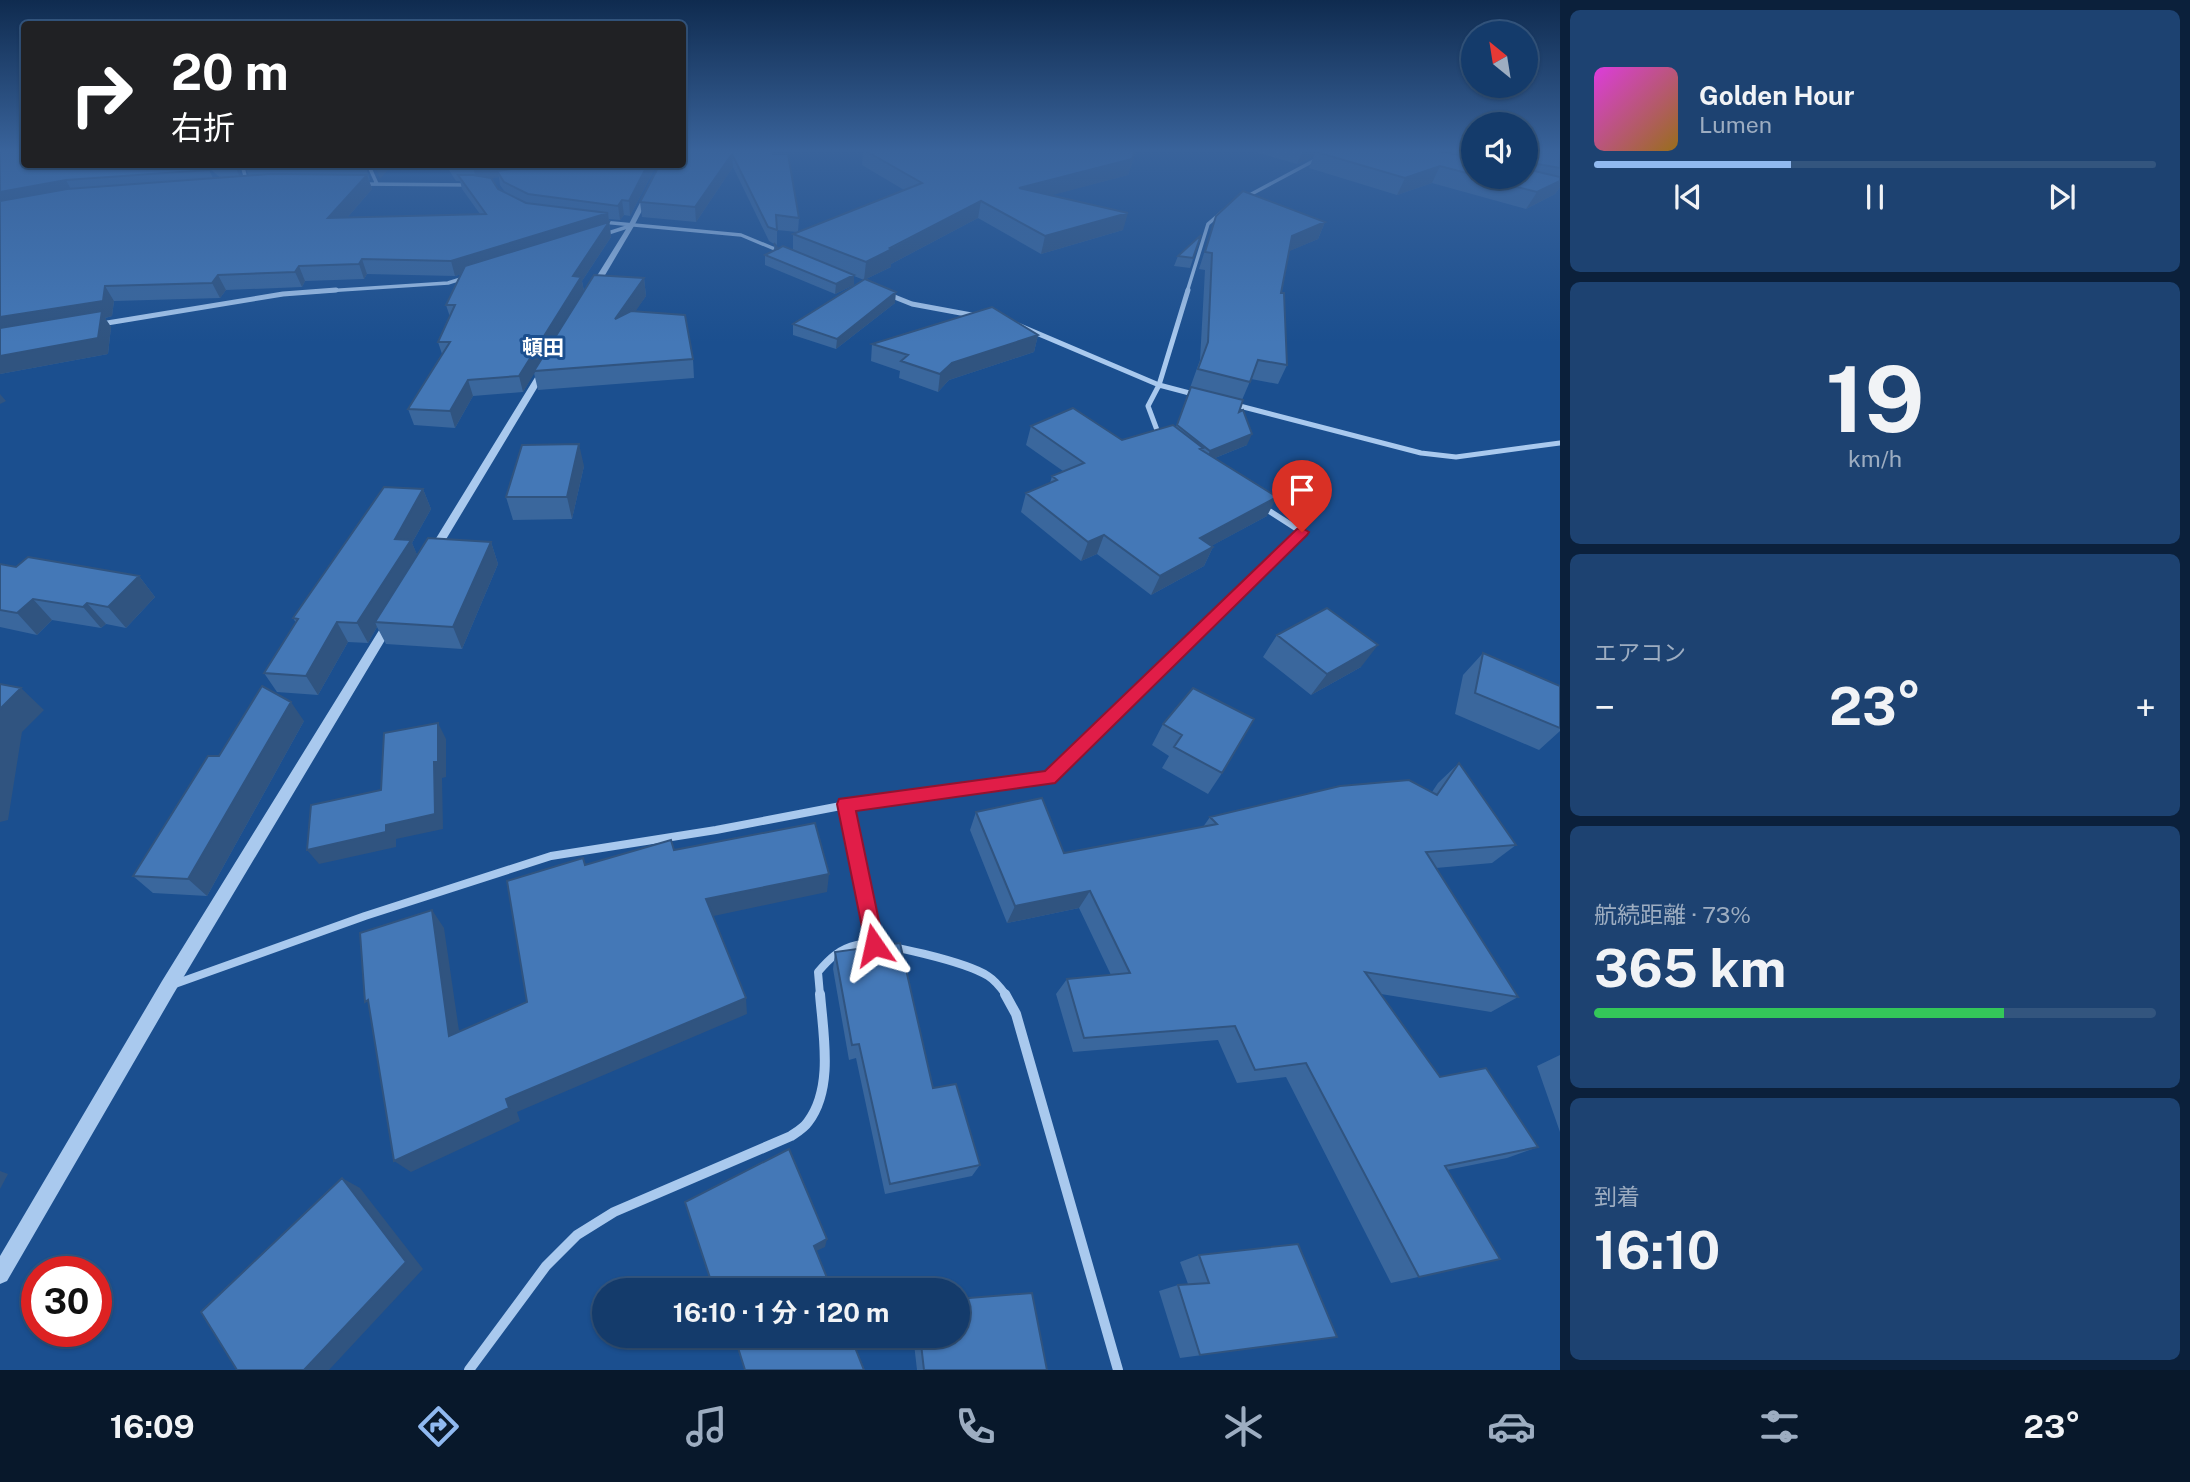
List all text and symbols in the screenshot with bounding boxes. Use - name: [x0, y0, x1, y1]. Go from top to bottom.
- north arrow: [1461, 21, 1538, 98]
- map controls: [1461, 21, 1538, 189]
- text: 20 m: [171, 43, 289, 101]
- icon: right: [56, 49, 147, 140]
- text: Golden Hour: [1699, 80, 1854, 111]
- text: 右折: [171, 109, 235, 146]
- text: Lumen: [1699, 111, 1772, 138]
- button: sound: [1461, 112, 1538, 189]
- icon: previous: [1669, 178, 1707, 216]
- icon: pause: [1856, 178, 1894, 216]
- icon: next: [2043, 178, 2081, 216]
- district label: 頓田: [522, 335, 564, 360]
- text: 19: [1826, 346, 1924, 452]
- text: km/h: [1848, 445, 1902, 472]
- pin: [1272, 460, 1332, 532]
- icon: arrive: [1283, 471, 1321, 509]
- text: エアコン: [1594, 639, 1686, 666]
- text: 23°: [1829, 676, 1921, 737]
- text: −: [1594, 685, 1615, 730]
- text: +: [2135, 685, 2156, 730]
- text: 航続距離 · 73%: [1594, 901, 1751, 928]
- position arrow: [837, 908, 911, 982]
- text: 365 km: [1594, 938, 1786, 999]
- text: 到着: [1594, 1183, 1640, 1210]
- text: 16:10: [1594, 1220, 1720, 1281]
- speed limit sign: 30: [21, 1256, 112, 1347]
- text: 16:10 · 1 分 · 120 m: [673, 1297, 889, 1328]
- icon: directions: [414, 1402, 463, 1451]
- icon: music: [682, 1402, 731, 1451]
- icon: phone: [951, 1402, 1000, 1451]
- icon: climate: [1219, 1402, 1268, 1451]
- icon: car: [1487, 1402, 1536, 1451]
- icon: filters: [1755, 1402, 1804, 1451]
- text: 16:09: [110, 1408, 195, 1445]
- text: 23°: [2024, 1408, 2080, 1445]

